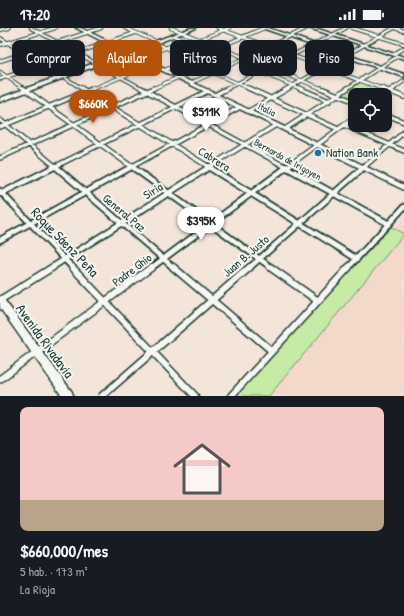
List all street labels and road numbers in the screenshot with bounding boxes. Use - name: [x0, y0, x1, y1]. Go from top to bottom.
- street label: Italia: [256, 100, 278, 119]
- street label: Bernardo de Irigoyen: [252, 136, 324, 184]
- street label: Cabrera: [195, 142, 234, 175]
- street label: Siria: [140, 178, 166, 203]
- street label: General Paz: [99, 190, 150, 236]
- street label: Roque Sáenz Peña: [27, 203, 104, 282]
- street label: Juan B. Justo: [219, 231, 273, 281]
- street label: Padre Ghio: [108, 249, 155, 290]
- street label: Avenida Rivadavia: [12, 300, 79, 382]

